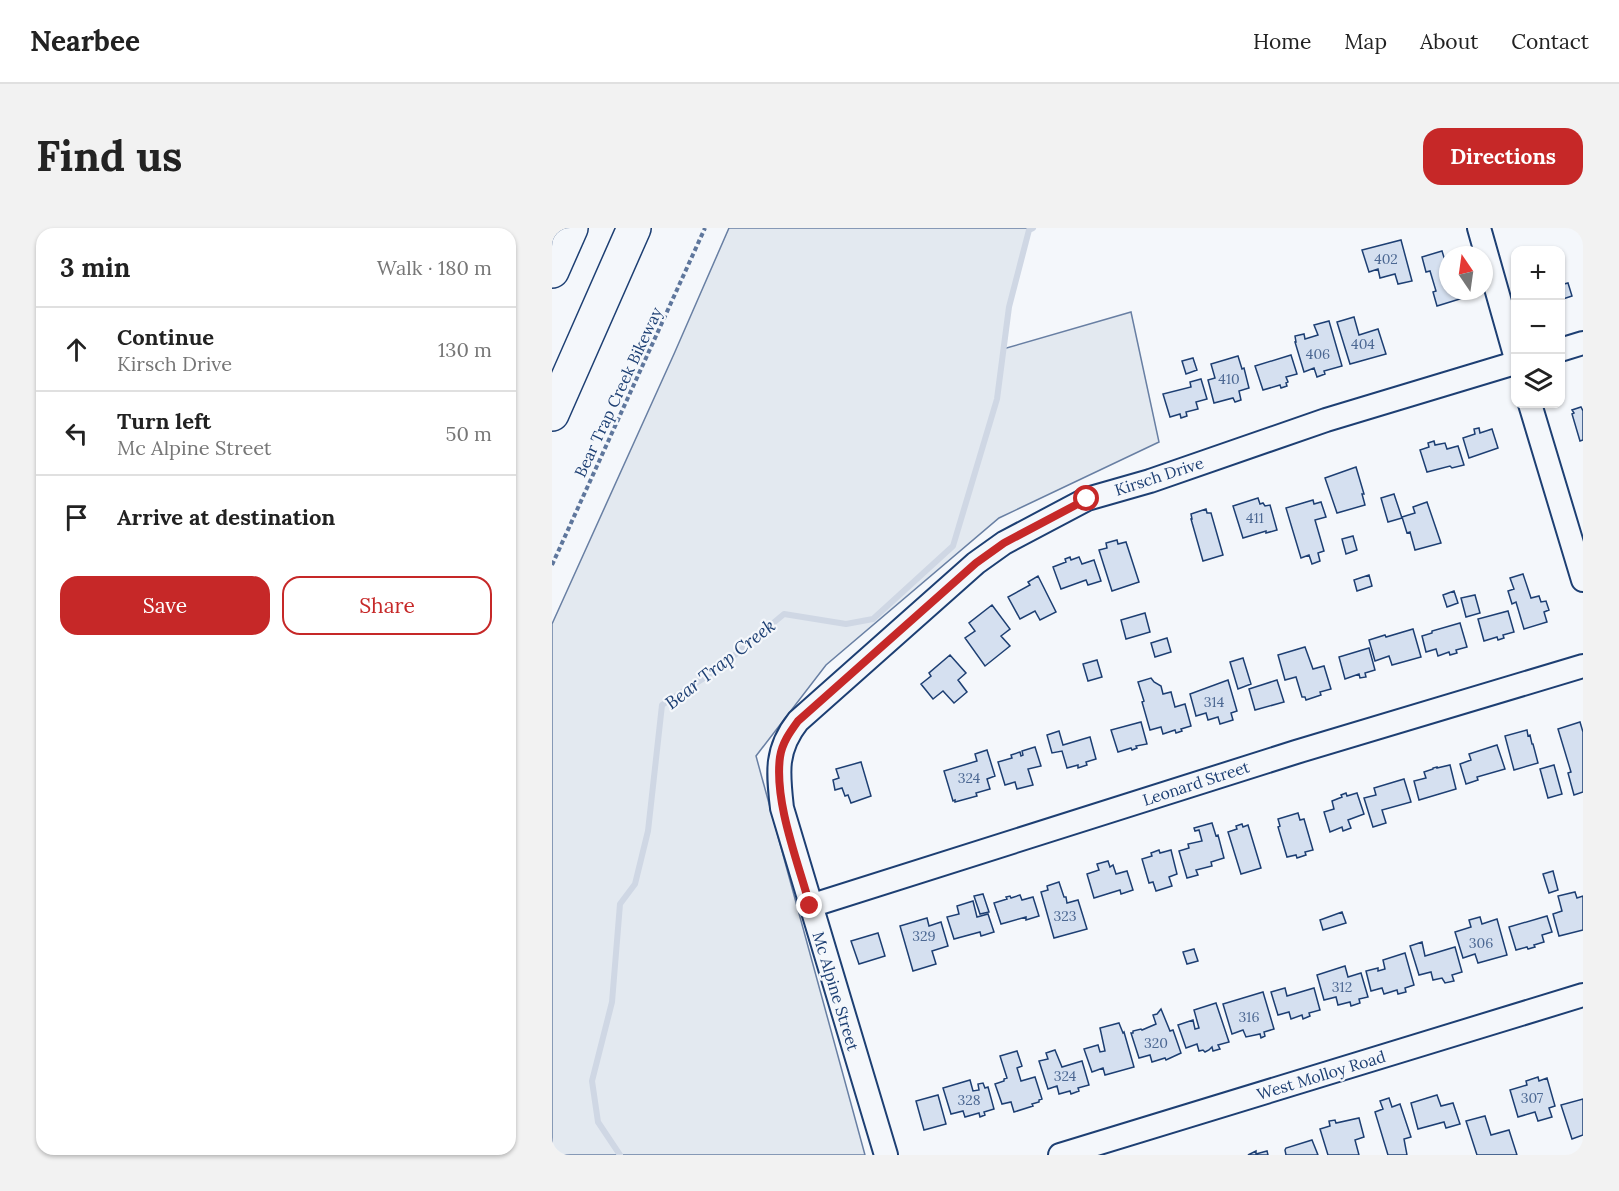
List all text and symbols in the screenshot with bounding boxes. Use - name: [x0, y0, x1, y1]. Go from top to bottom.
- text: Nearbee: [30, 23, 140, 59]
- text: Home: [1253, 28, 1311, 55]
- text: Map: [1344, 28, 1387, 55]
- text: About: [1420, 28, 1478, 55]
- text: Contact: [1511, 28, 1589, 55]
- button: Directions: [1423, 128, 1583, 185]
- text: Find us: [36, 129, 182, 183]
- north arrow: [1439, 246, 1493, 300]
- map controls: [1511, 246, 1565, 408]
- button: +: [1511, 246, 1565, 300]
- house number: 402: [1374, 250, 1398, 268]
- text: 3 min: [60, 251, 130, 284]
- text: Walk · 180 m: [377, 255, 492, 280]
- button: −: [1511, 300, 1565, 354]
- street label: Bear Trap Creek Bikeway: [570, 303, 666, 480]
- text: Continue: [117, 323, 214, 351]
- icon: ahead: [60, 333, 93, 366]
- house number: 404: [1351, 335, 1375, 353]
- text: 130 m: [438, 337, 492, 362]
- house number: 406: [1306, 345, 1330, 363]
- text: Kirsch Drive: [117, 351, 232, 376]
- button: layers: [1511, 354, 1565, 408]
- house number: 410: [1218, 370, 1240, 388]
- text: Turn left: [117, 407, 211, 435]
- icon: left: [60, 417, 93, 450]
- text: 50 m: [446, 421, 492, 446]
- text: Mc Alpine Street: [117, 435, 272, 460]
- street label: Kirsch Drive: [1112, 452, 1206, 500]
- route start: [1073, 485, 1099, 511]
- icon: arrive: [60, 501, 93, 534]
- text: Arrive at destination: [117, 503, 335, 531]
- house number: 411: [1246, 509, 1264, 527]
- button: Save: [60, 576, 270, 635]
- button: Share: [282, 576, 492, 635]
- water label: Bear Trap Creek: [660, 614, 780, 714]
- house number: 314: [1204, 693, 1225, 711]
- street label: Leonard Street: [1140, 756, 1253, 810]
- house number: 324: [958, 769, 981, 787]
- route end: [796, 892, 822, 918]
- house number: 323: [1054, 907, 1077, 925]
- house number: 329: [912, 927, 936, 945]
- street label: Mc Alpine Street: [808, 929, 864, 1054]
- house number: 306: [1469, 934, 1493, 952]
- house number: 312: [1332, 978, 1352, 996]
- house number: 316: [1239, 1008, 1260, 1026]
- house number: 320: [1144, 1034, 1168, 1052]
- street label: West Molloy Road: [1254, 1046, 1388, 1104]
- house number: 324: [1054, 1067, 1077, 1085]
- house number: 307: [1521, 1089, 1544, 1107]
- house number: 328: [957, 1091, 981, 1109]

